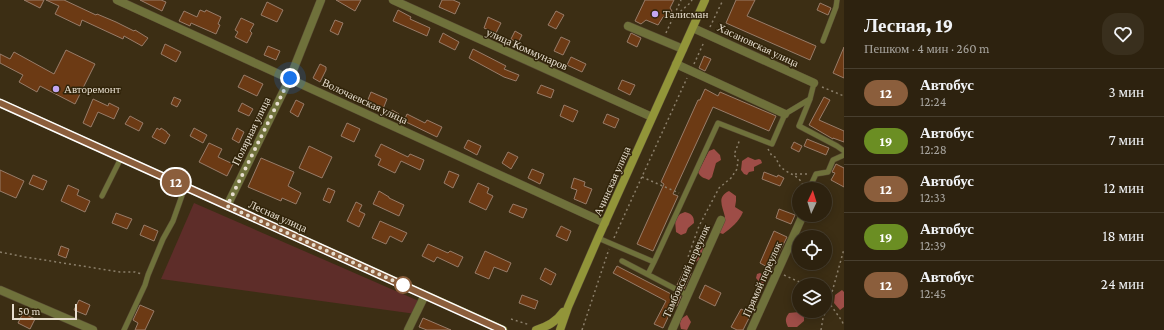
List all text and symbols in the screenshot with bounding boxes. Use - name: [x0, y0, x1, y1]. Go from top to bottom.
- place label: Талисман: [663, 8, 708, 20]
- marker: Талисман: [650, 9, 660, 19]
- button: heart: [1102, 13, 1144, 55]
- text: Лесная, 19: [864, 15, 953, 36]
- street label: Хасановская улица: [715, 21, 801, 69]
- street label: улица Коммунаров: [484, 26, 570, 72]
- text: Пешком · 4 мин · 260 m: [864, 41, 990, 56]
- your location: [280, 68, 300, 88]
- street label: Волочаевская улица: [320, 76, 410, 126]
- text: Автобус: [920, 77, 974, 93]
- place label: Авторемонт: [64, 83, 121, 95]
- marker: Авторемонт: [51, 84, 61, 94]
- text: 3 мин: [1109, 84, 1144, 100]
- text: 12: [880, 85, 892, 101]
- text: 12:24: [920, 94, 946, 109]
- street label: Полярная улица: [229, 95, 273, 167]
- text: Автобус: [920, 125, 974, 141]
- text: 7 мин: [1109, 132, 1144, 148]
- text: 19: [880, 133, 892, 149]
- text: 12:28: [920, 142, 947, 157]
- street label: Ачинская улица: [591, 144, 633, 217]
- line badge: 12: [158, 169, 194, 195]
- text: Автобус: [920, 173, 974, 189]
- text: 12: [170, 174, 182, 190]
- text: 12 мин: [1104, 180, 1144, 196]
- text: 12: [880, 181, 892, 197]
- north arrow: [792, 182, 832, 222]
- map controls: [792, 182, 832, 318]
- text: 12:33: [920, 190, 946, 205]
- street label: Лесная улица: [247, 198, 309, 234]
- text: Автобус: [920, 221, 974, 237]
- street label: Тамбовский переулок: [660, 222, 712, 319]
- text: 18 мин: [1103, 228, 1144, 244]
- text: 19: [880, 229, 892, 245]
- button: locate: [792, 230, 832, 270]
- text: 12:39: [920, 238, 946, 253]
- street label: Прямой переулок: [740, 239, 784, 319]
- text: Автобус: [920, 269, 974, 285]
- unlabelled marker: [394, 276, 412, 294]
- text: 24 мин: [1101, 276, 1144, 292]
- text: 12: [880, 277, 892, 293]
- button: layers: [792, 278, 832, 318]
- text: 12:45: [920, 286, 946, 301]
- scale bar: [12, 302, 77, 321]
- text: 50 m: [18, 305, 40, 317]

